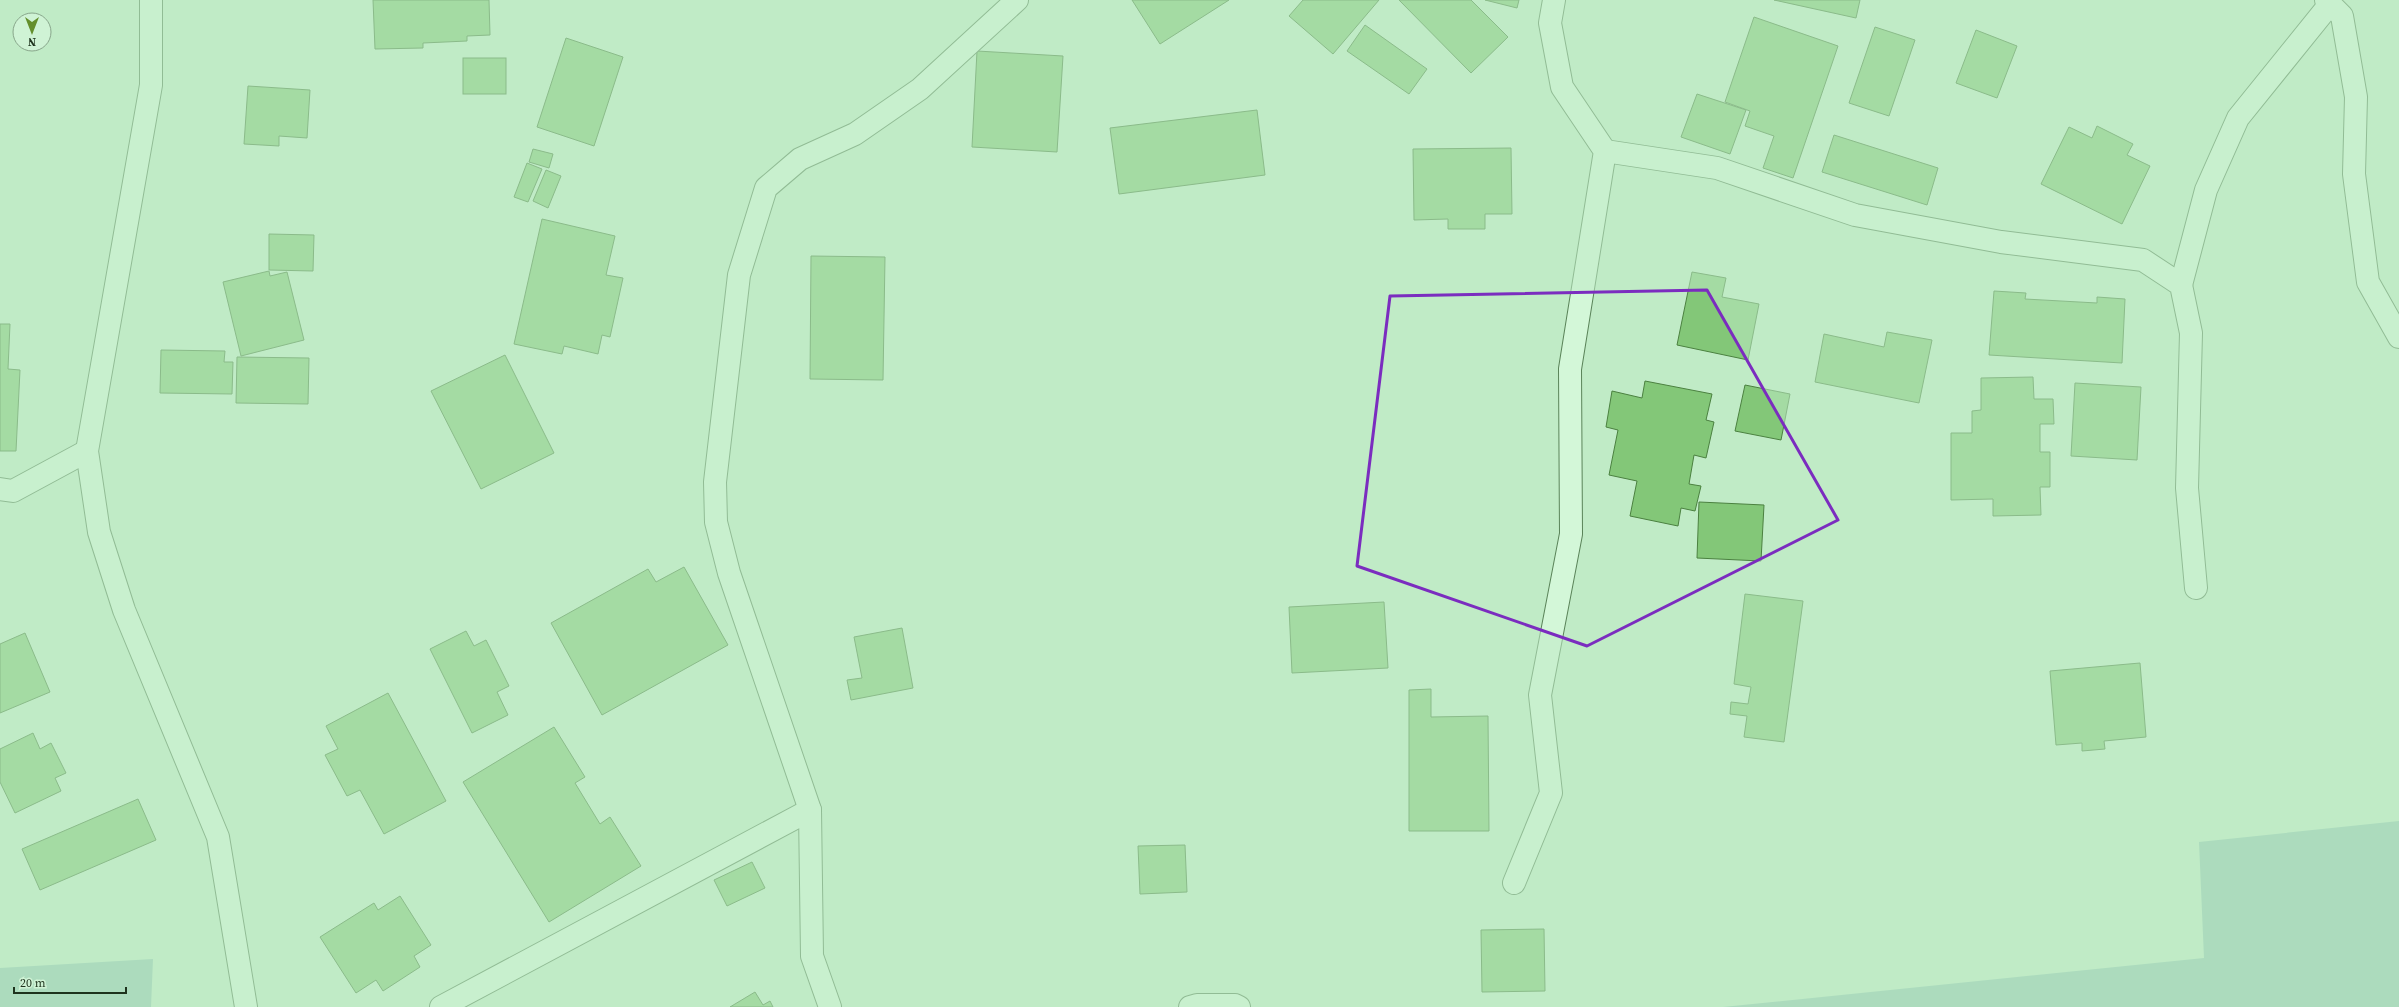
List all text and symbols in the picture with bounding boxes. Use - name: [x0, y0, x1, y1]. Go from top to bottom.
- north arrow: [12, 12, 52, 52]
- text: N: [28, 34, 36, 49]
- scale bar: [14, 969, 126, 995]
- text: 20 m: [20, 975, 46, 991]

